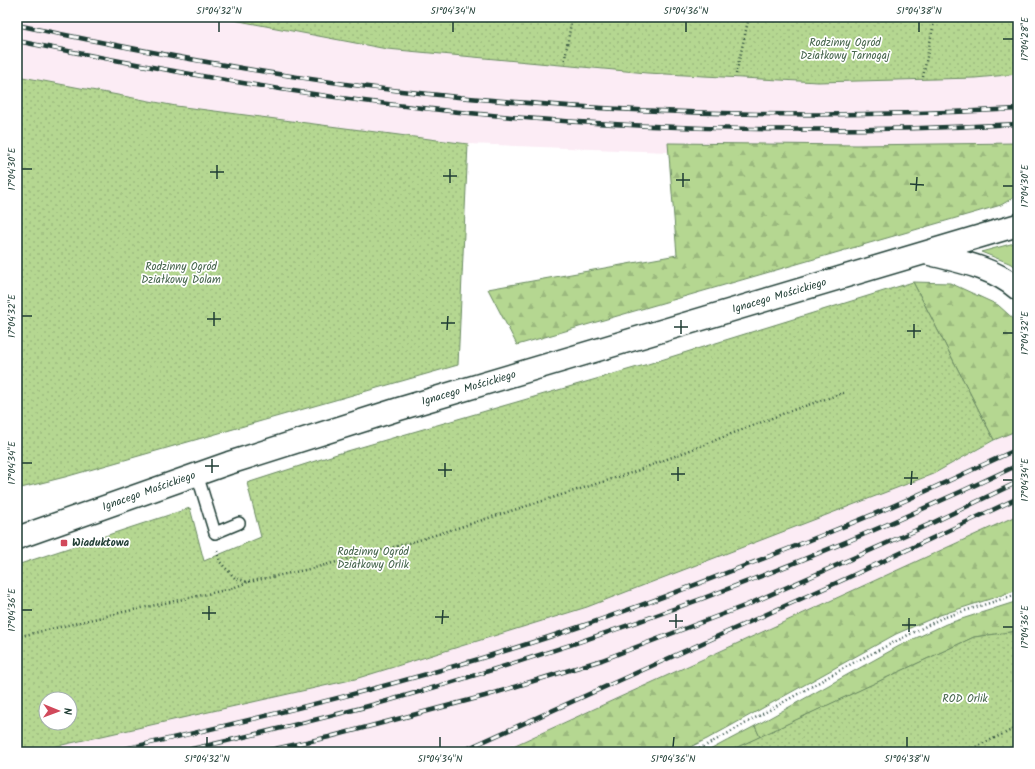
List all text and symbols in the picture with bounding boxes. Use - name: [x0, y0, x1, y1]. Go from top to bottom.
- text: 51°04'32"N: [196, 3, 242, 19]
- text: 51°04'34"N: [430, 3, 476, 19]
- text: 51°04'36"N: [663, 3, 709, 19]
- text: 51°04'38"N: [896, 3, 942, 19]
- text: 17°04'28"E: [1017, 16, 1033, 61]
- park label: Rodzinny Ogród Działkowy Tarnogaj: [800, 34, 891, 65]
- text: 17°04'30"E: [4, 146, 20, 190]
- text: 17°04'30"E: [1017, 163, 1033, 207]
- park label: Rodzinny Ogród Działkowy Dolam: [141, 258, 221, 289]
- street label: Ignacego Mościckiego: [730, 273, 829, 319]
- text: 17°04'32"E: [4, 293, 20, 338]
- text: 17°04'32"E: [1017, 310, 1033, 355]
- street label: Ignacego Mościckiego: [419, 366, 518, 411]
- text: 17°04'34"E: [4, 440, 20, 485]
- text: 17°04'34"E: [1017, 457, 1033, 502]
- street label: Ignacego Mościckiego: [100, 466, 198, 516]
- place label: Wiaduktowa: [72, 534, 130, 552]
- marker: Wiaduktowa: [59, 538, 69, 548]
- park label: Rodzinny Ogród Działkowy Orlik: [337, 543, 410, 574]
- text: 17°04'36"E: [4, 587, 20, 632]
- text: 17°04'36"E: [1017, 604, 1033, 649]
- park label: ROD Orlik: [942, 690, 989, 708]
- north arrow: [38, 691, 78, 731]
- text: N: [58, 708, 76, 715]
- text: 51°04'32"N: [184, 751, 230, 767]
- text: 51°04'34"N: [417, 751, 463, 767]
- text: 51°04'36"N: [650, 751, 696, 767]
- text: 51°04'38"N: [884, 751, 930, 767]

